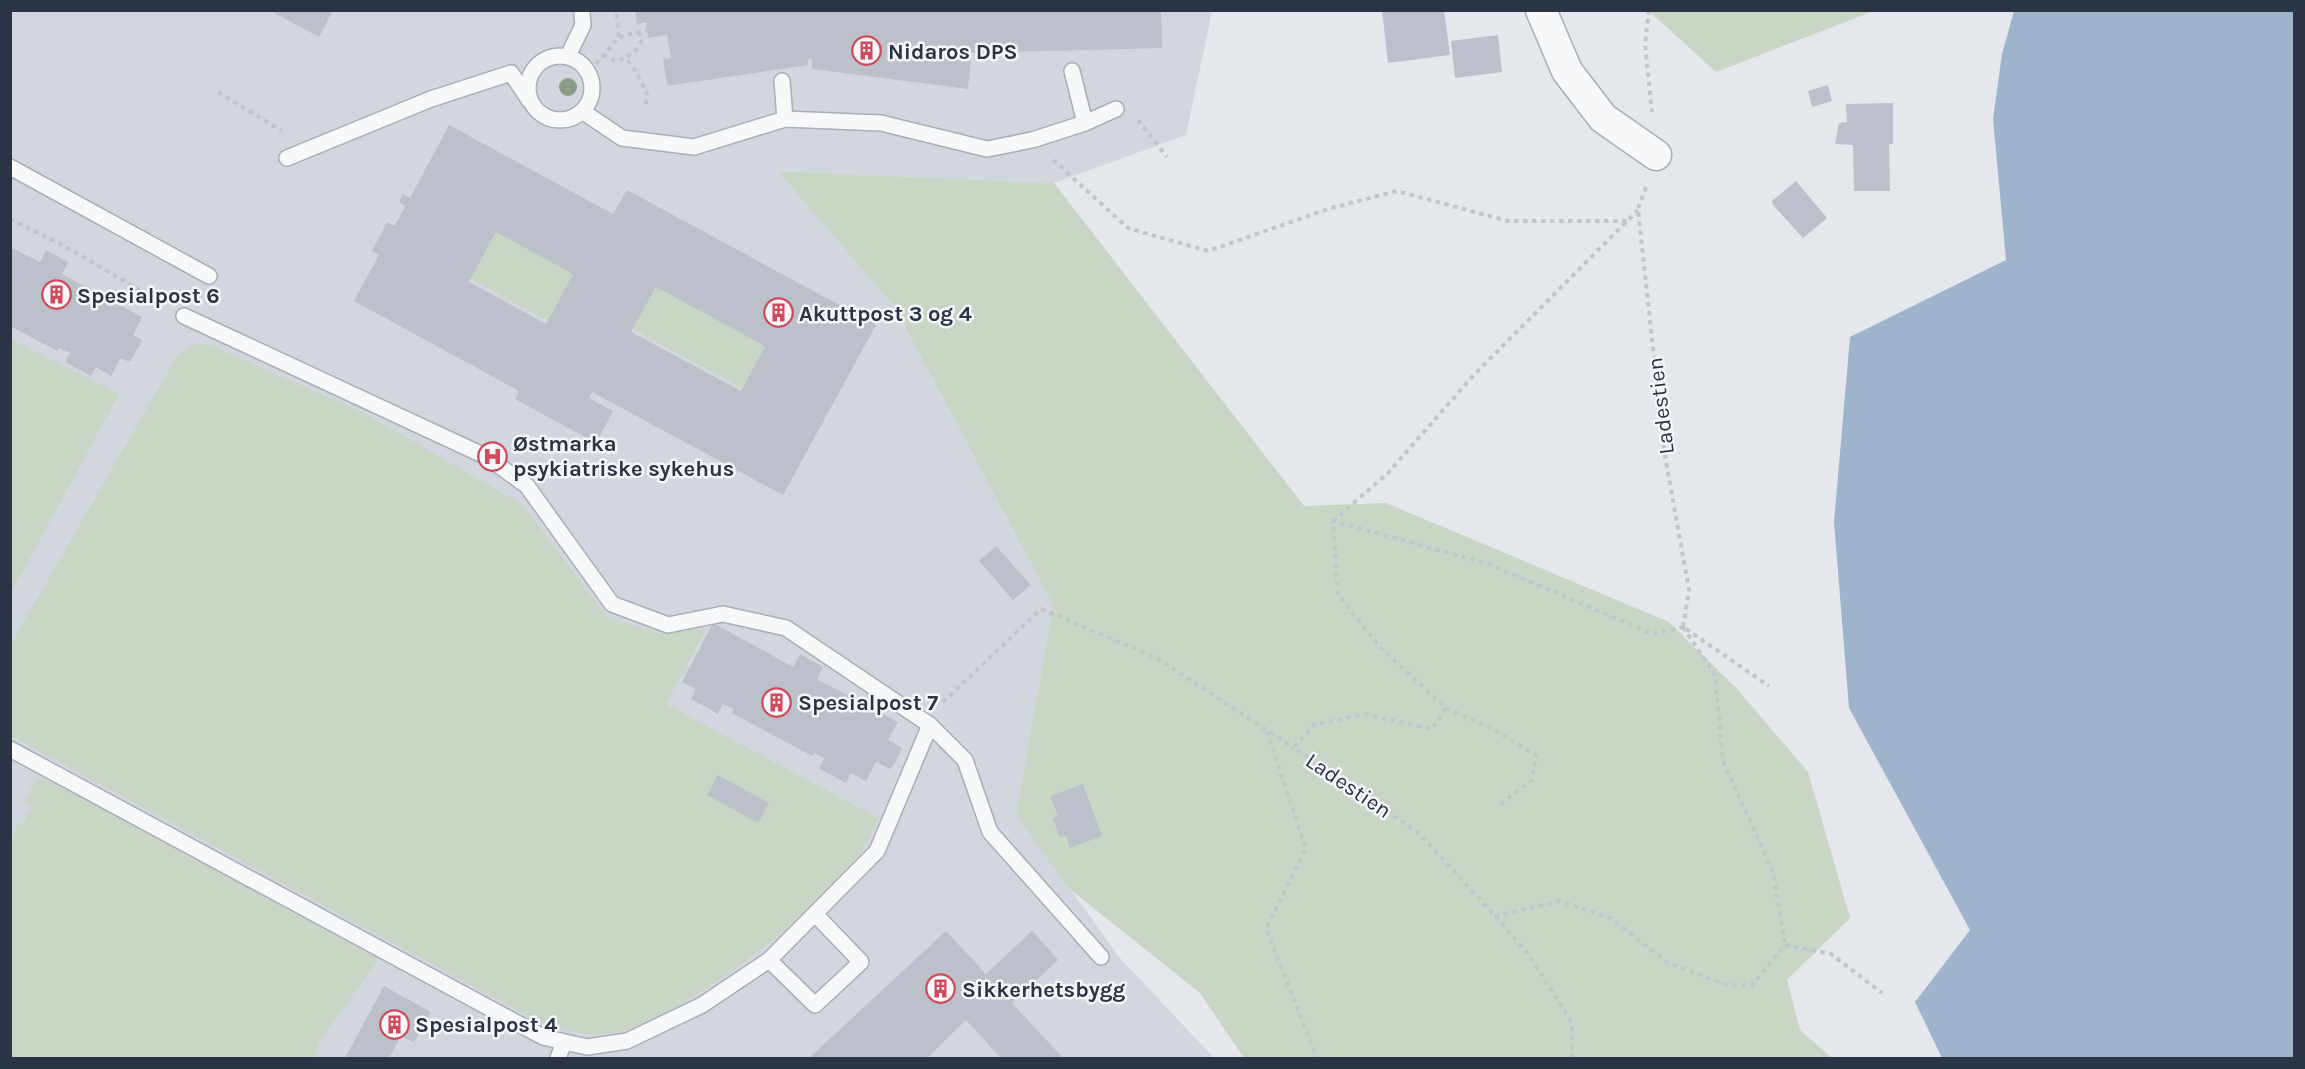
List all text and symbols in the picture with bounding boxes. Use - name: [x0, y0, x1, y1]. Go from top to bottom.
- building icon: Nidaros DPS: [851, 35, 883, 67]
- place label: Nidaros DPS: [888, 39, 1018, 65]
- building icon: Spesialpost 6: [40, 279, 72, 311]
- place label: Spesialpost 6: [77, 283, 220, 309]
- building icon: Akuttpost 3 og 4: [762, 297, 794, 329]
- place label: Akuttpost 3 og 4: [799, 301, 972, 327]
- street label: Ladestien: [1642, 356, 1680, 456]
- place label: Østmarka psykiatriske sykehus: [513, 431, 734, 482]
- hospital icon: Østmarka psykiatriske sykehus: [476, 440, 508, 472]
- building icon: Spesialpost 7: [761, 686, 793, 718]
- place label: Spesialpost 7: [798, 690, 938, 716]
- street label: Ladestien: [1301, 748, 1396, 824]
- building icon: Sikkerhetsbygg: [925, 973, 957, 1005]
- place label: Sikkerhetsbygg: [962, 977, 1126, 1003]
- building icon: Spesialpost 4: [378, 1008, 410, 1040]
- place label: Spesialpost 4: [415, 1012, 557, 1038]

